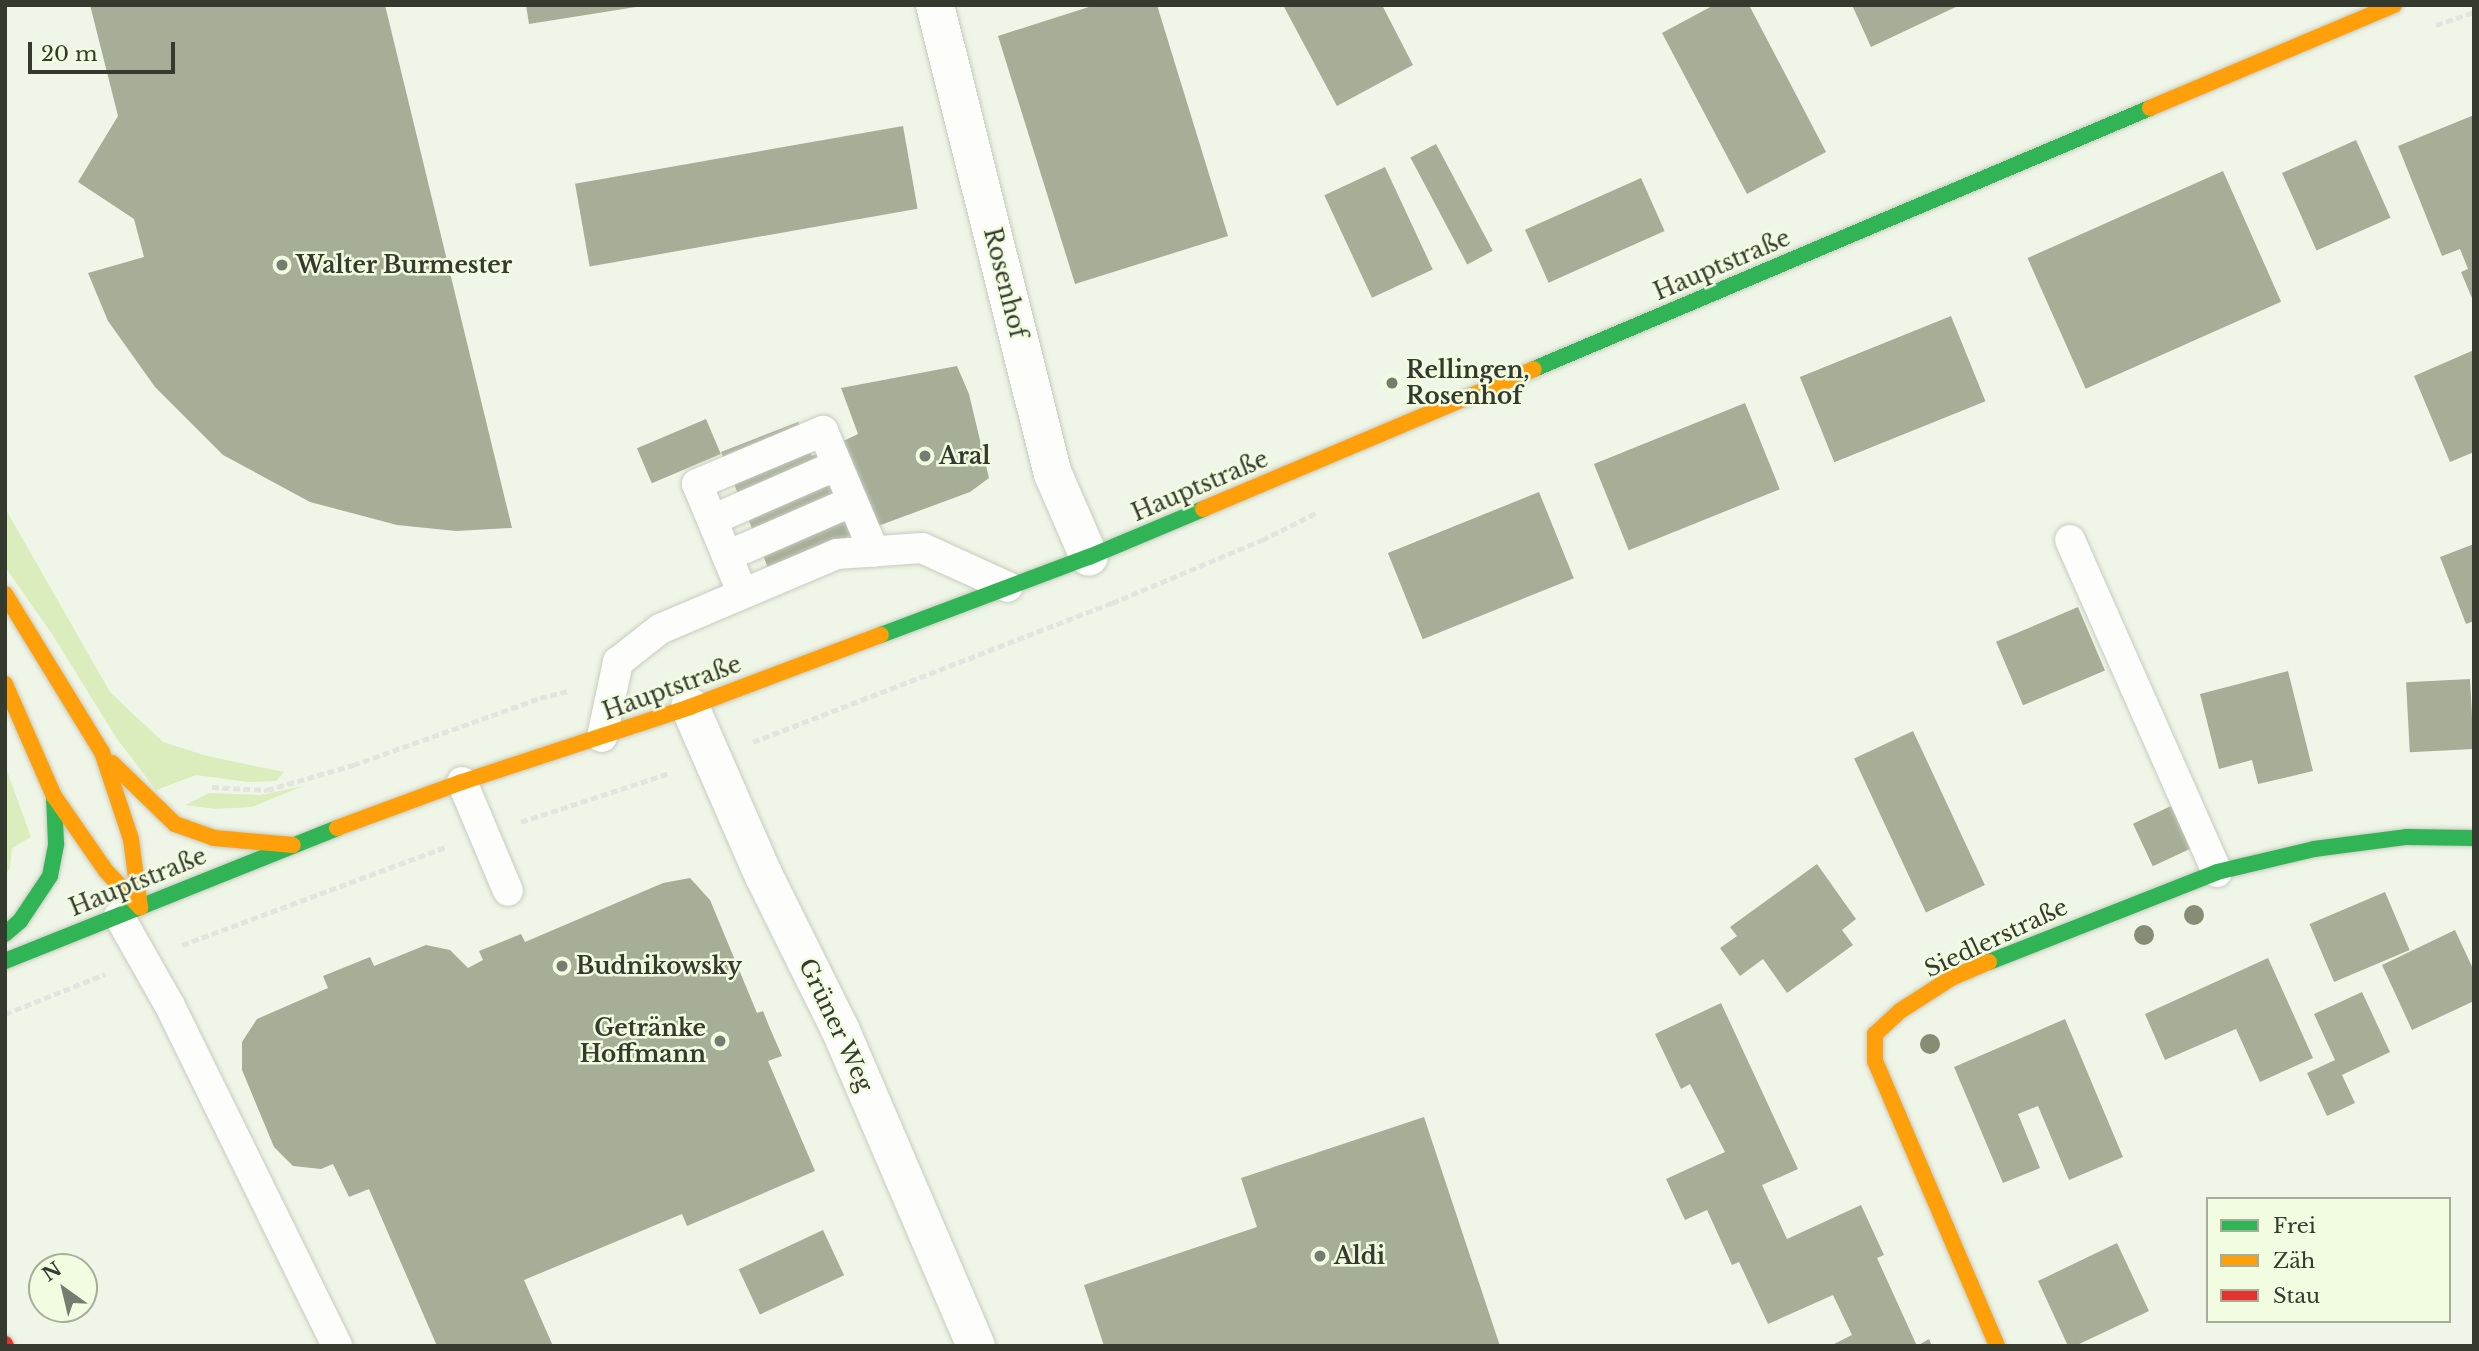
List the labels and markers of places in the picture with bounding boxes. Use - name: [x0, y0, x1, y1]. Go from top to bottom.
- place label: Walter Burmester: [296, 251, 513, 279]
- marker: Walter Burmester: [274, 257, 290, 273]
- place label: Rellingen, Rosenhof: [1406, 356, 1530, 410]
- marker: Rellingen, Rosenhof: [1384, 375, 1400, 391]
- place label: Aral: [939, 442, 990, 470]
- marker: Aral: [917, 448, 933, 464]
- place label: Budnikowsky: [576, 952, 742, 980]
- marker: Budnikowsky: [554, 958, 570, 974]
- place label: Getränke Hoffmann: [580, 1014, 706, 1068]
- marker: Getränke Hoffmann: [712, 1033, 728, 1049]
- place label: Aldi: [1334, 1242, 1385, 1270]
- marker: Aldi: [1312, 1248, 1328, 1264]

